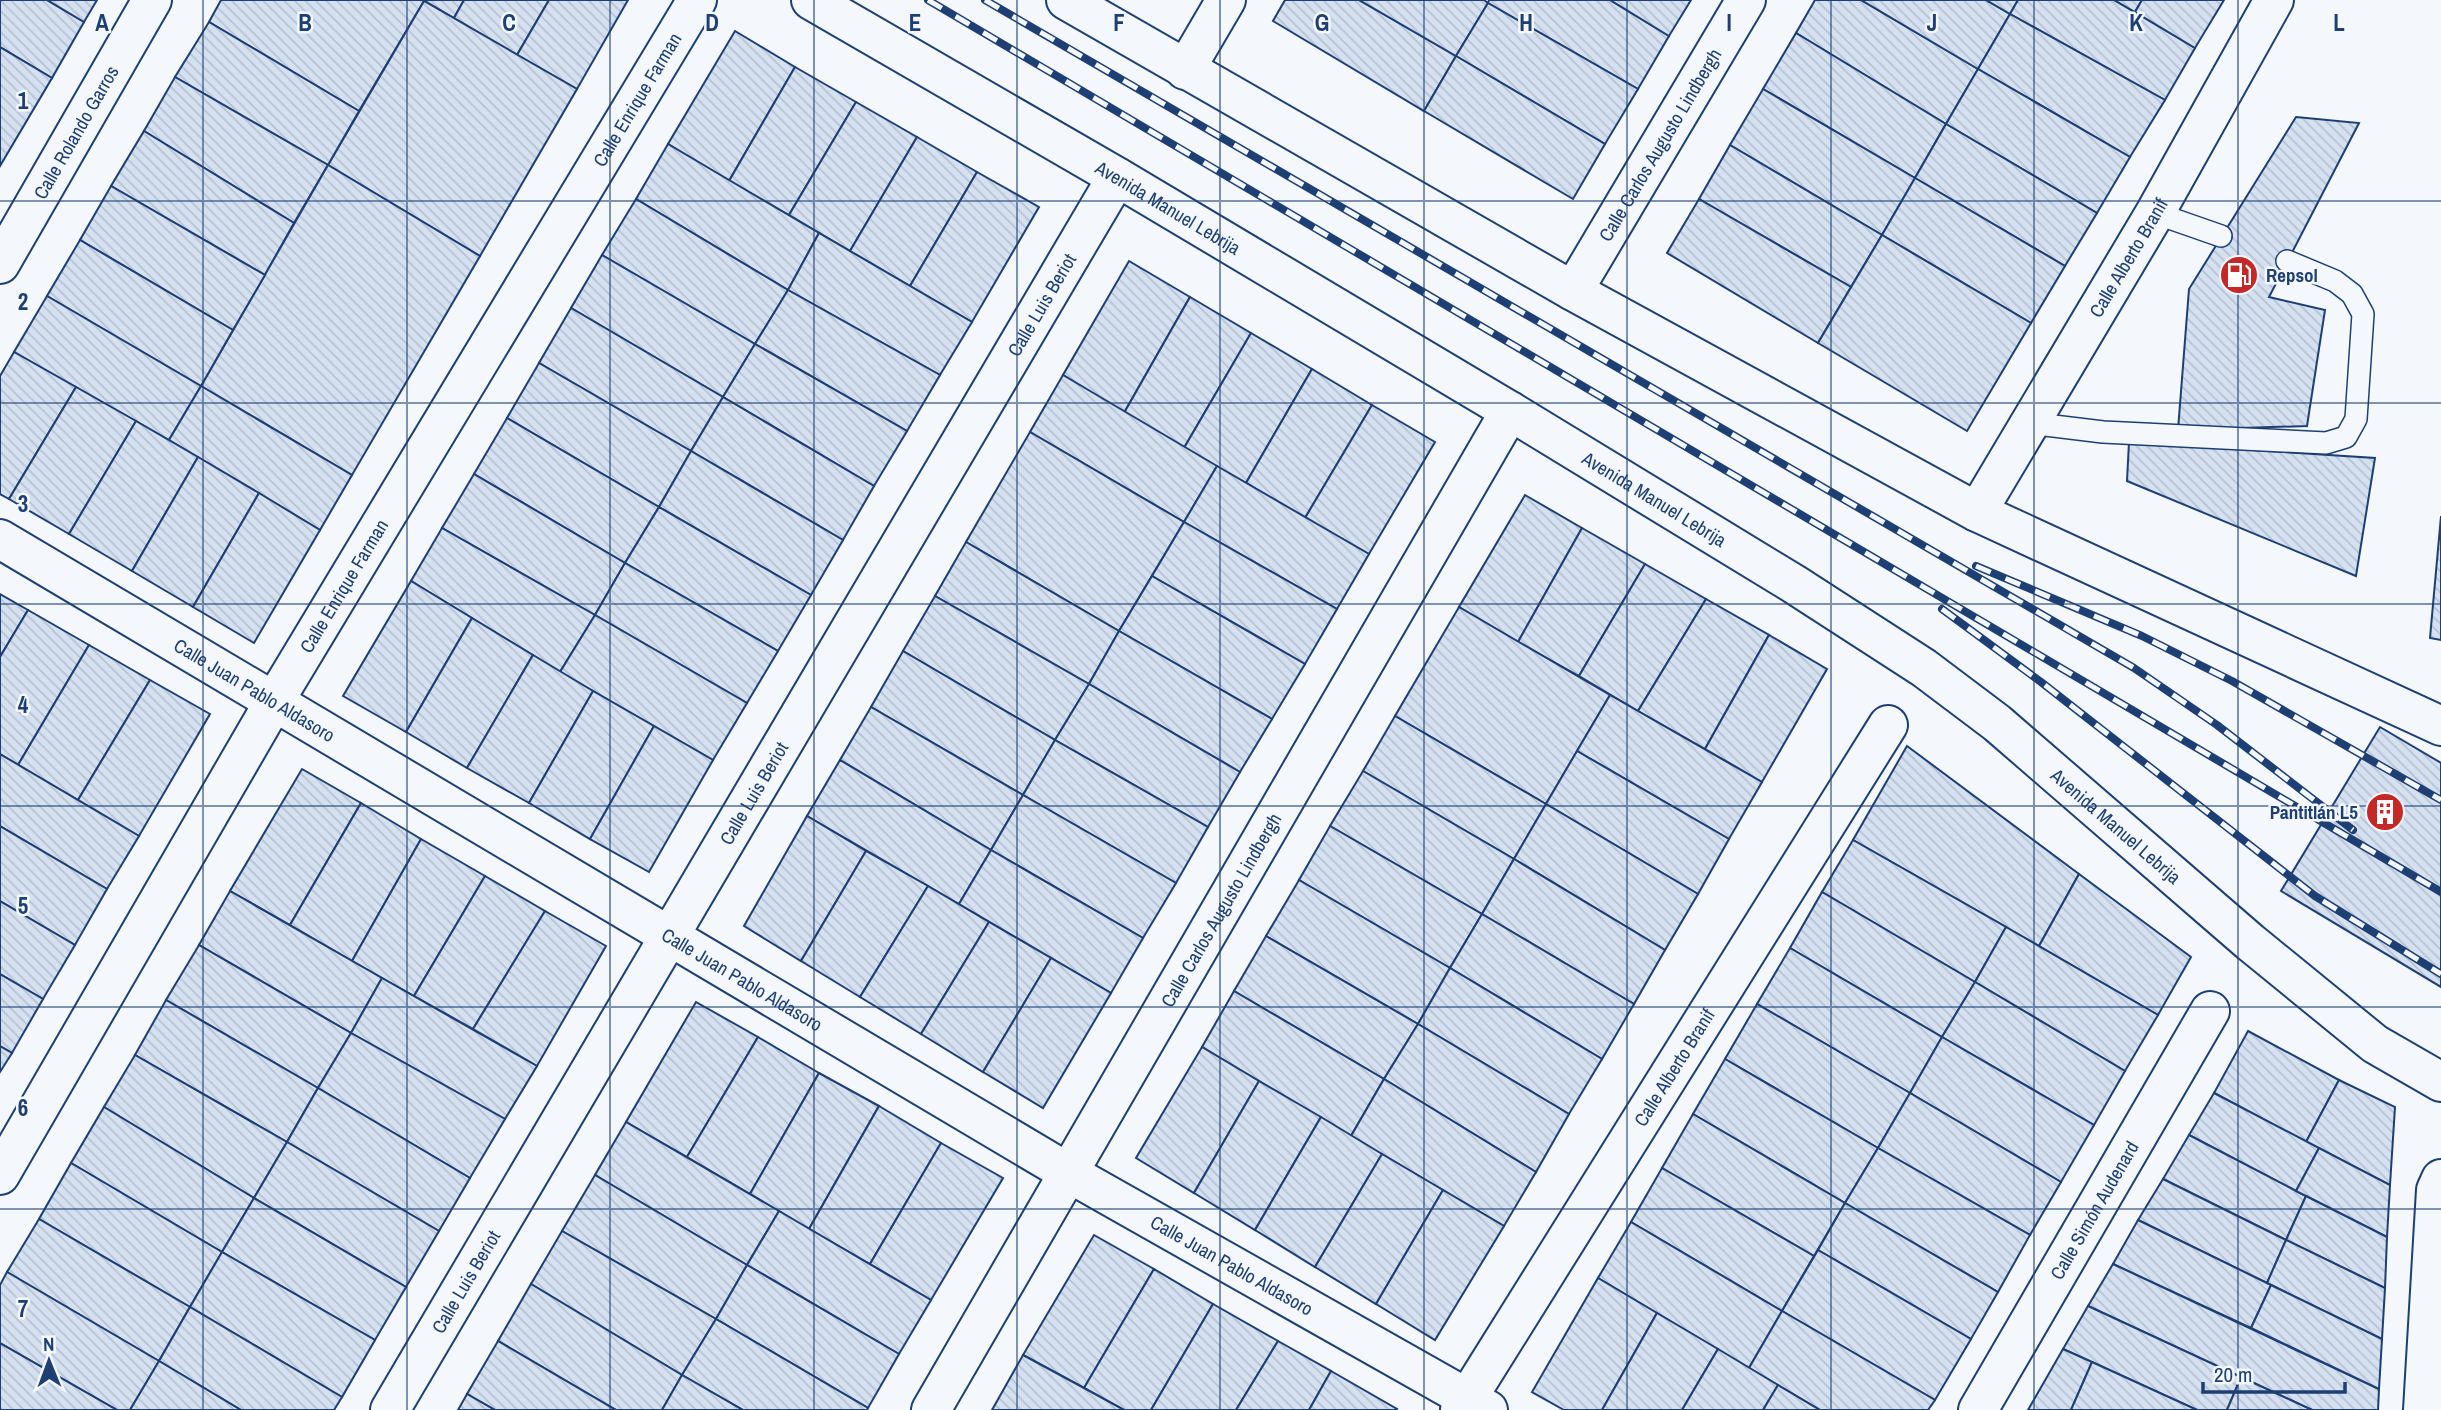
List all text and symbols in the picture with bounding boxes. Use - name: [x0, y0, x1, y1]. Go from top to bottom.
- text: A: [95, 7, 109, 38]
- text: B: [298, 7, 312, 38]
- text: C: [502, 7, 516, 38]
- text: D: [705, 7, 719, 38]
- text: E: [909, 7, 921, 38]
- text: F: [1113, 7, 1125, 38]
- text: G: [1315, 7, 1329, 38]
- text: H: [1519, 7, 1533, 38]
- text: I: [1726, 7, 1732, 38]
- text: J: [1927, 7, 1937, 38]
- text: K: [2129, 7, 2143, 38]
- text: L: [2333, 7, 2345, 38]
- street label: Calle Enrique Farman: [587, 28, 687, 171]
- street label: Calle Carlos Augusto Lindbergh: [1592, 44, 1727, 246]
- street label: Calle Rolando Garros: [27, 61, 125, 204]
- text: 1: [18, 85, 29, 116]
- street label: Avenida Manuel Lebrija: [1090, 154, 1246, 261]
- street label: Calle Alberto Branif: [2083, 193, 2174, 322]
- street label: Calle Luis Beriot: [1001, 248, 1082, 361]
- fuel station icon: Repsol: [2218, 254, 2260, 296]
- place label: Repsol: [2266, 262, 2318, 288]
- text: 2: [18, 286, 28, 317]
- street label: Avenida Manuel Lebrija: [1577, 445, 1732, 553]
- text: 3: [18, 488, 28, 519]
- street label: Calle Enrique Farman: [293, 514, 394, 658]
- street label: Calle Juan Pablo Aldasoro: [169, 632, 340, 748]
- text: 4: [18, 689, 29, 720]
- street label: Calle Luis Beriot: [713, 736, 794, 850]
- street label: Avenida Manuel Lebrija: [2045, 762, 2187, 890]
- building icon: Pantitlán L5: [2364, 791, 2406, 833]
- place label: Pantitlán L5: [2270, 799, 2358, 825]
- street label: Calle Carlos Augusto Lindbergh: [1154, 808, 1287, 1012]
- text: 5: [18, 890, 28, 921]
- street label: Calle Juan Pablo Aldasoro: [657, 921, 828, 1037]
- street label: Calle Alberto Branif: [1627, 1003, 1721, 1131]
- text: 6: [18, 1092, 28, 1123]
- street label: Calle Simón Audenard: [2044, 1136, 2145, 1284]
- street label: Calle Juan Pablo Aldasoro: [1146, 1209, 1318, 1322]
- street label: Calle Luis Beriot: [425, 1225, 506, 1338]
- text: 7: [18, 1293, 28, 1324]
- north arrow: [14, 1326, 84, 1396]
- text: N: [43, 1331, 55, 1357]
- scale bar: [2203, 1350, 2345, 1394]
- text: 20 m: [2214, 1360, 2252, 1389]

